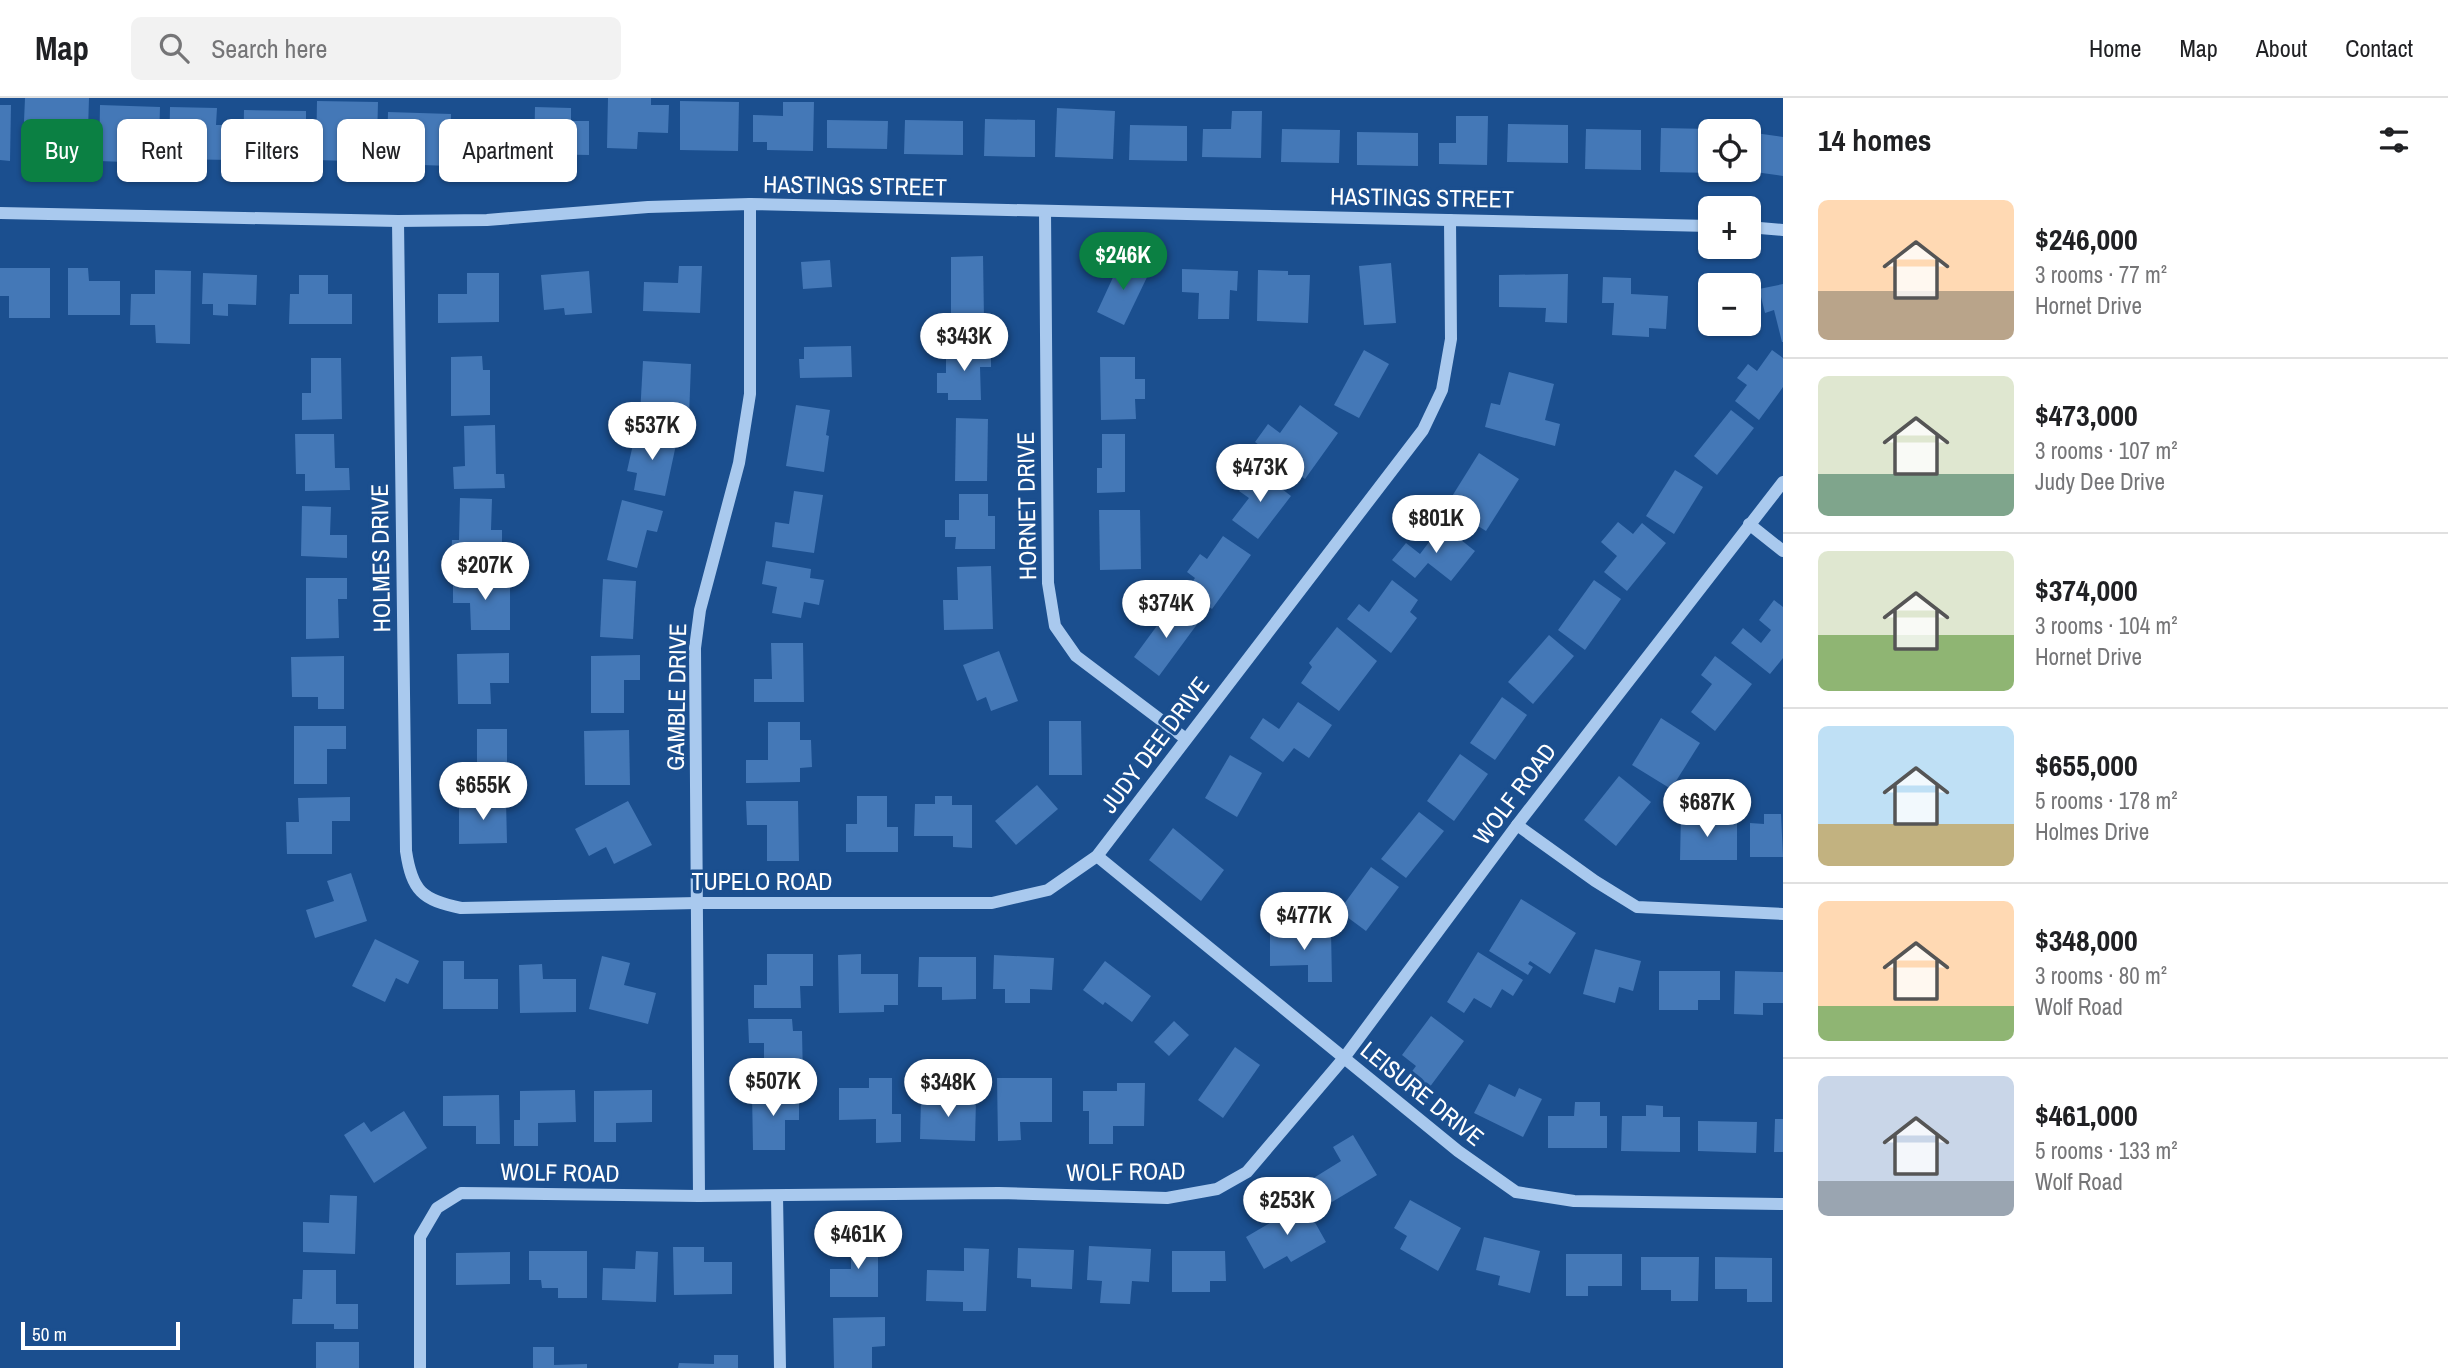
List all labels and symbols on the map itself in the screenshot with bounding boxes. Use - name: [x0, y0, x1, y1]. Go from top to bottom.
- street label: HASTINGS STREET: [763, 167, 947, 203]
- street label: HASTINGS STREET: [1330, 179, 1514, 215]
- pin: $246K: [1074, 232, 1172, 292]
- pin: $343K: [915, 314, 1013, 373]
- pin: $537K: [603, 402, 701, 462]
- street label: HORNET DRIVE: [1009, 432, 1043, 580]
- pin: $473K: [1211, 444, 1309, 504]
- street label: HOLMES DRIVE: [363, 483, 397, 633]
- pin: $801K: [1387, 496, 1485, 555]
- pin: $207K: [436, 542, 534, 602]
- pin: $374K: [1117, 580, 1215, 640]
- street label: GAMBLE DRIVE: [659, 623, 693, 771]
- street label: JUDY DEE DRIVE: [1092, 670, 1216, 819]
- street label: WOLF ROAD: [1466, 736, 1563, 851]
- pin: $655K: [434, 762, 532, 822]
- pin: $687K: [1658, 780, 1756, 839]
- street label: TUPELO ROAD: [691, 865, 833, 897]
- pin: $477K: [1255, 892, 1353, 952]
- street label: LEISURE DRIVE: [1354, 1034, 1491, 1153]
- pin: $507K: [724, 1058, 822, 1118]
- pin: $348K: [899, 1060, 997, 1119]
- street label: WOLF ROAD: [1066, 1154, 1186, 1188]
- street label: WOLF ROAD: [500, 1155, 620, 1189]
- pin: $253K: [1238, 1178, 1336, 1237]
- pin: $461K: [809, 1212, 907, 1271]
- scale bar: [21, 1319, 180, 1351]

